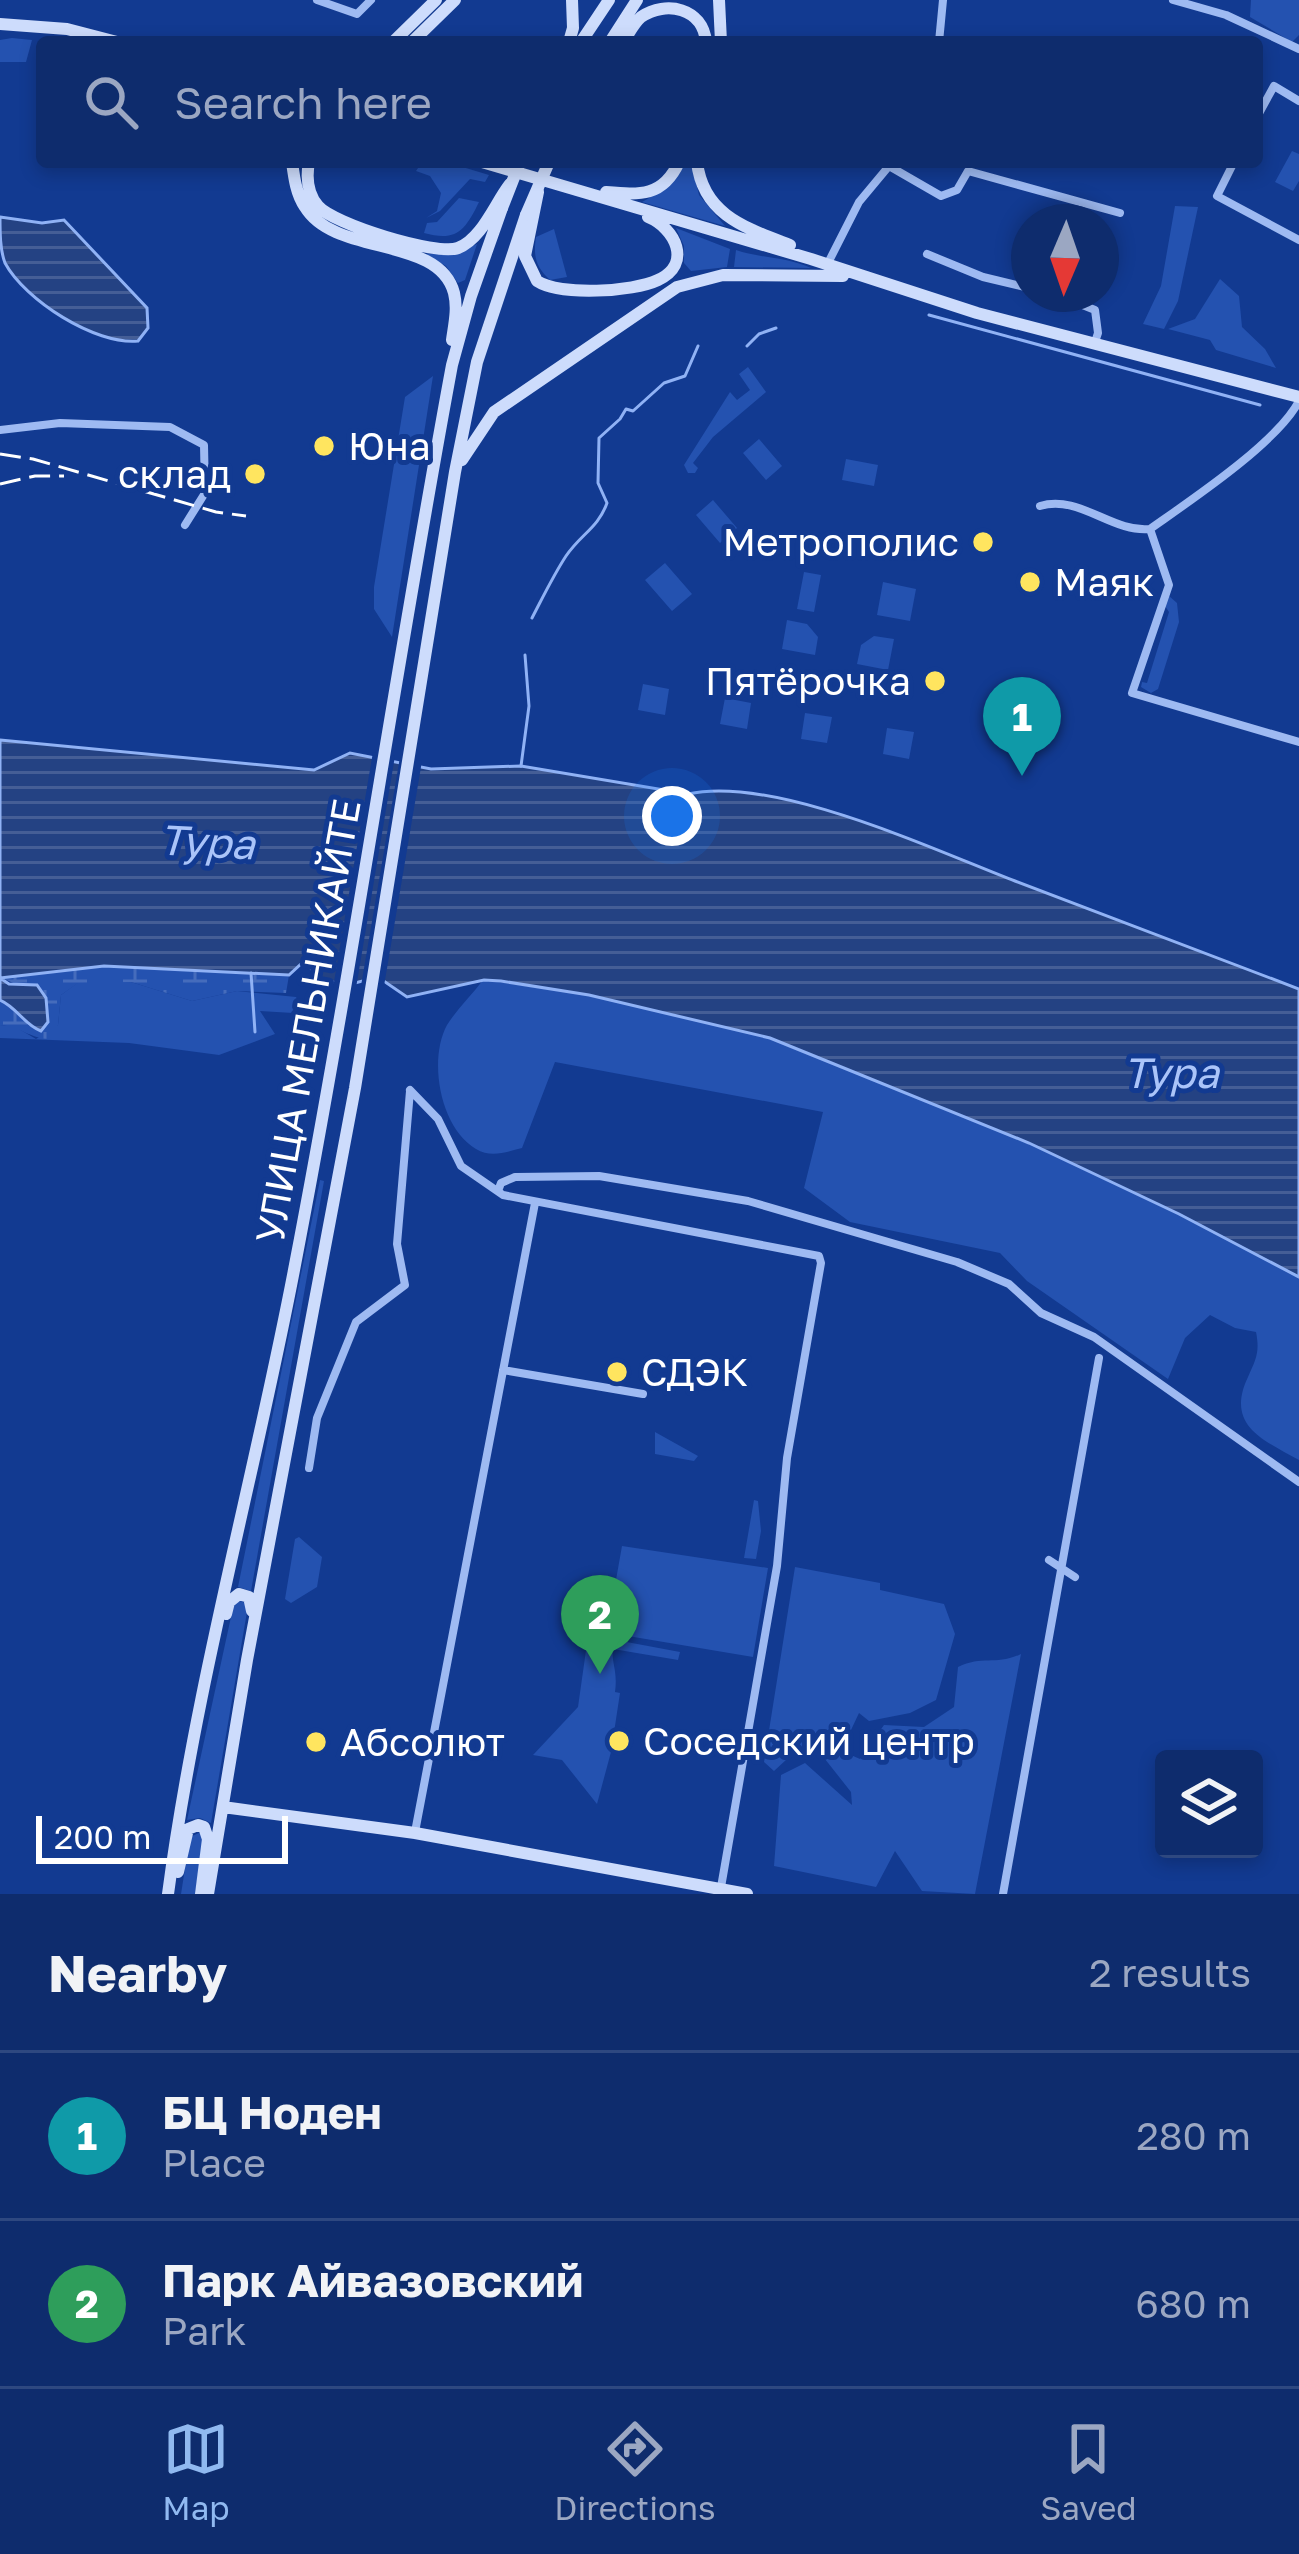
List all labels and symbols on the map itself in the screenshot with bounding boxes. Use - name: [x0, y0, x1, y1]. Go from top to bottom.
- north arrow: [1011, 204, 1119, 312]
- place label: Юна: [348, 422, 431, 469]
- marker: Юна: [311, 433, 337, 459]
- place label: склад: [118, 450, 231, 497]
- marker: склад: [242, 461, 268, 487]
- place label: Метрополис: [722, 518, 959, 565]
- marker: Метрополис: [970, 529, 996, 555]
- place label: Маяк: [1054, 558, 1154, 605]
- marker: Маяк: [1017, 569, 1043, 595]
- place label: Пятёрочка: [705, 657, 911, 704]
- marker: Пятёрочка: [922, 668, 948, 694]
- pin: 1: [983, 677, 1061, 776]
- your location: [642, 786, 702, 846]
- street label: УЛИЦА МЕЛЬНИКАЙТЕ: [245, 795, 370, 1247]
- water label: Тура: [158, 814, 257, 869]
- water label: Тура: [1123, 1047, 1220, 1097]
- place label: СДЭК: [641, 1348, 748, 1395]
- marker: СДЭК: [604, 1359, 630, 1385]
- pin: 2: [561, 1575, 639, 1674]
- place label: Соседский центр: [643, 1717, 975, 1764]
- place label: Абсолют: [340, 1718, 505, 1765]
- marker: Соседский центр: [606, 1728, 632, 1754]
- marker: Абсолют: [303, 1729, 329, 1755]
- scale bar: [36, 1810, 288, 1863]

